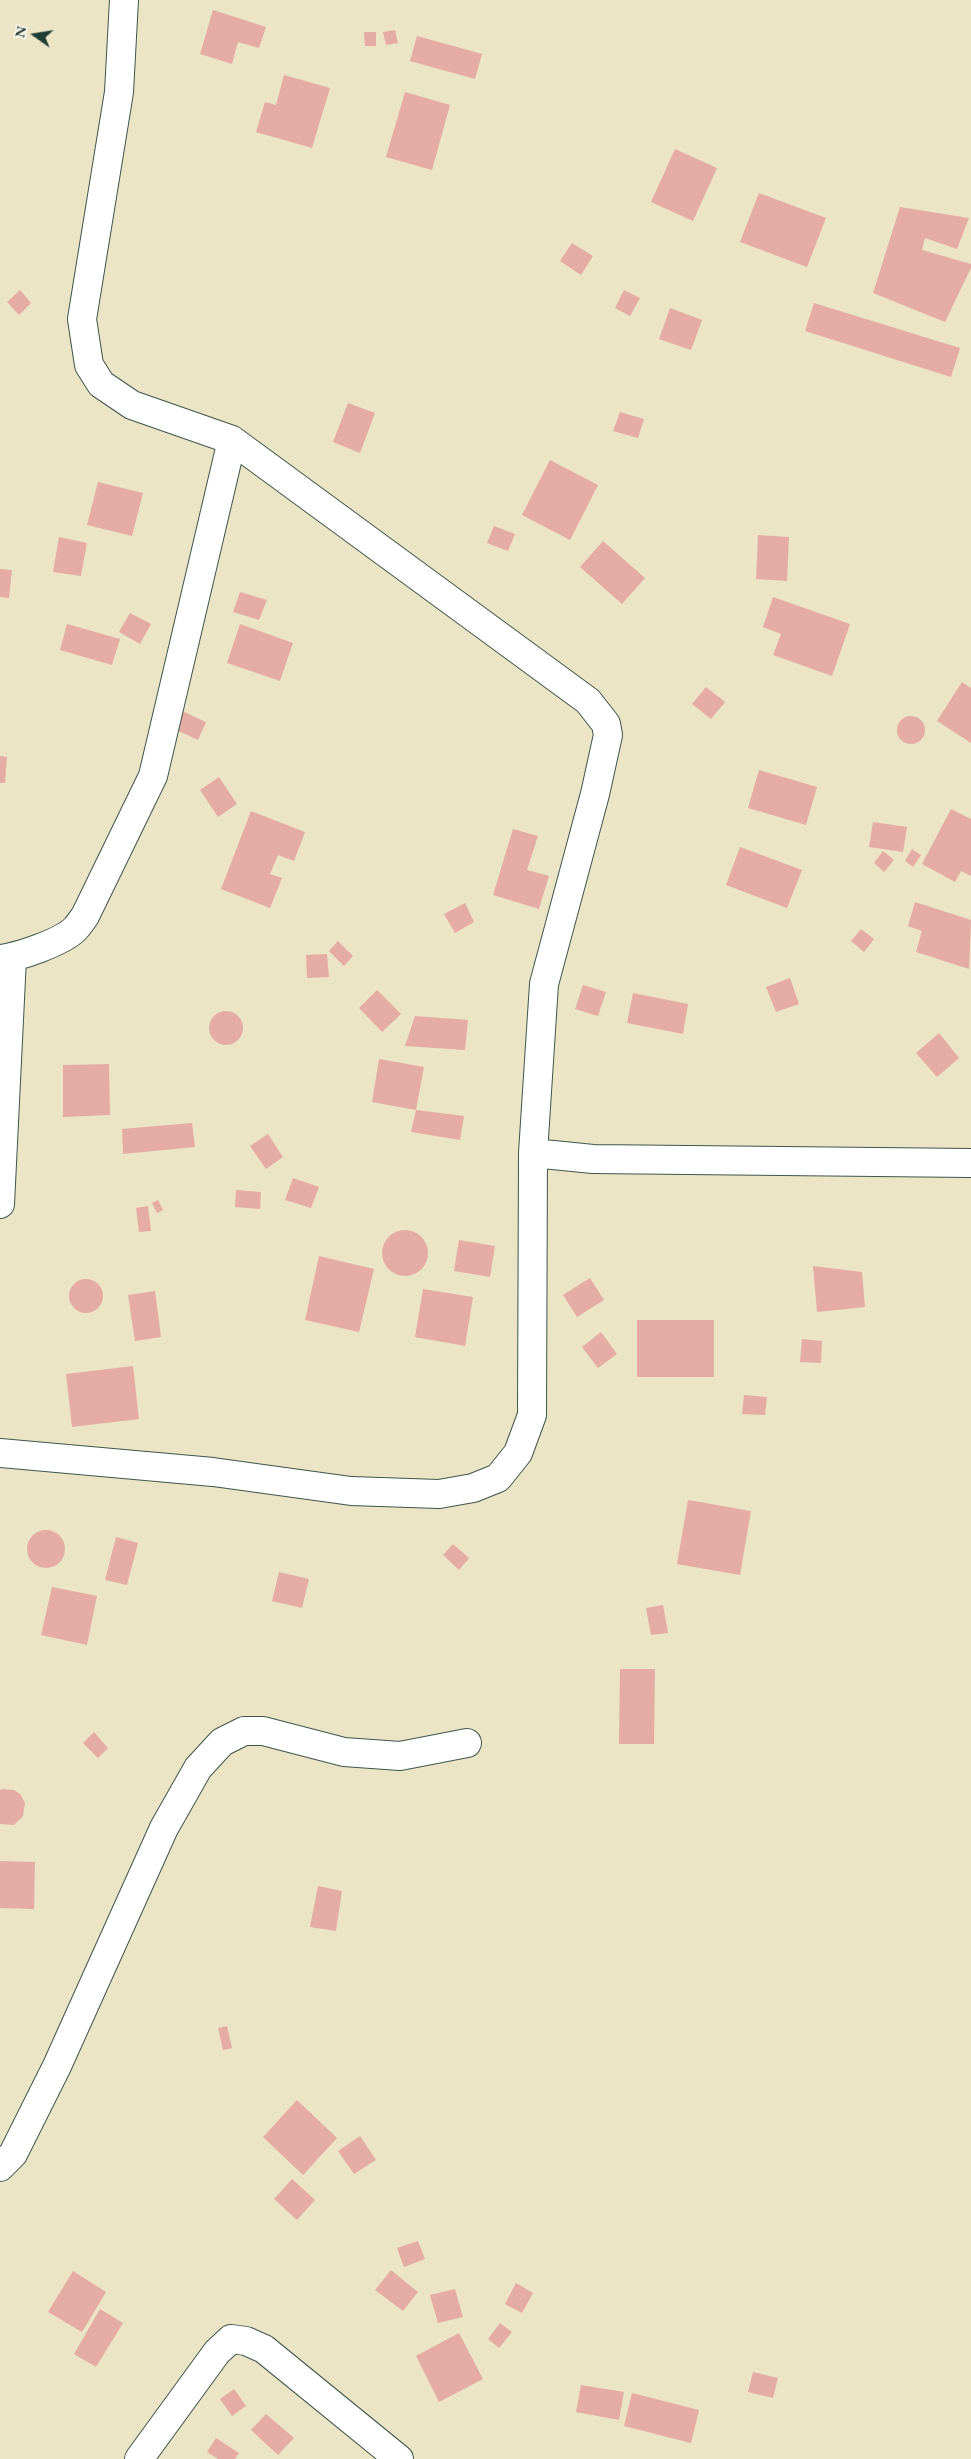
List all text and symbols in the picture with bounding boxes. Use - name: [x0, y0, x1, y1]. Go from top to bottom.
- north arrow: [10, 10, 60, 60]
- text: N: [10, 24, 30, 39]

